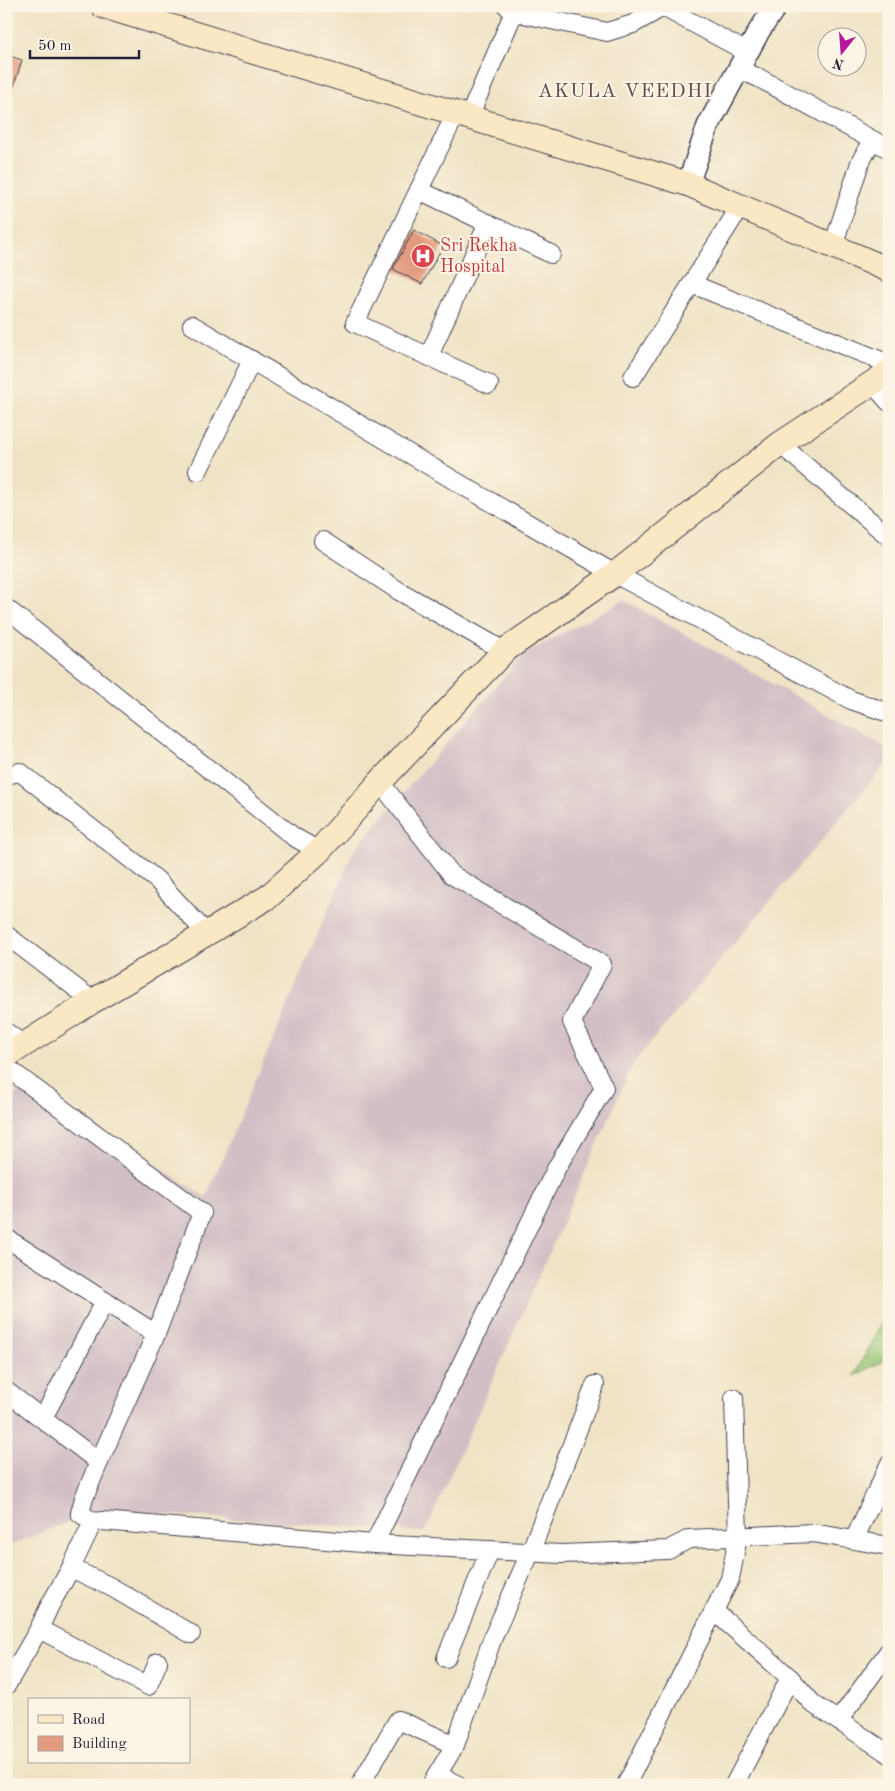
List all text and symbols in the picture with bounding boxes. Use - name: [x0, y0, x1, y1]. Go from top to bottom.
- scale bar: [30, 28, 139, 60]
- north arrow: [818, 28, 868, 78]
- text: 50 m: [38, 39, 72, 54]
- text: N: [831, 55, 846, 72]
- district label: AKULA VEEDHI: [538, 82, 712, 102]
- place label: Sri Rekha Hospital: [440, 237, 518, 276]
- hospital icon: Sri Rekha Hospital: [410, 243, 436, 269]
- legend: [28, 1698, 190, 1764]
- text: Road: [72, 1713, 106, 1728]
- text: Building: [72, 1737, 127, 1752]

